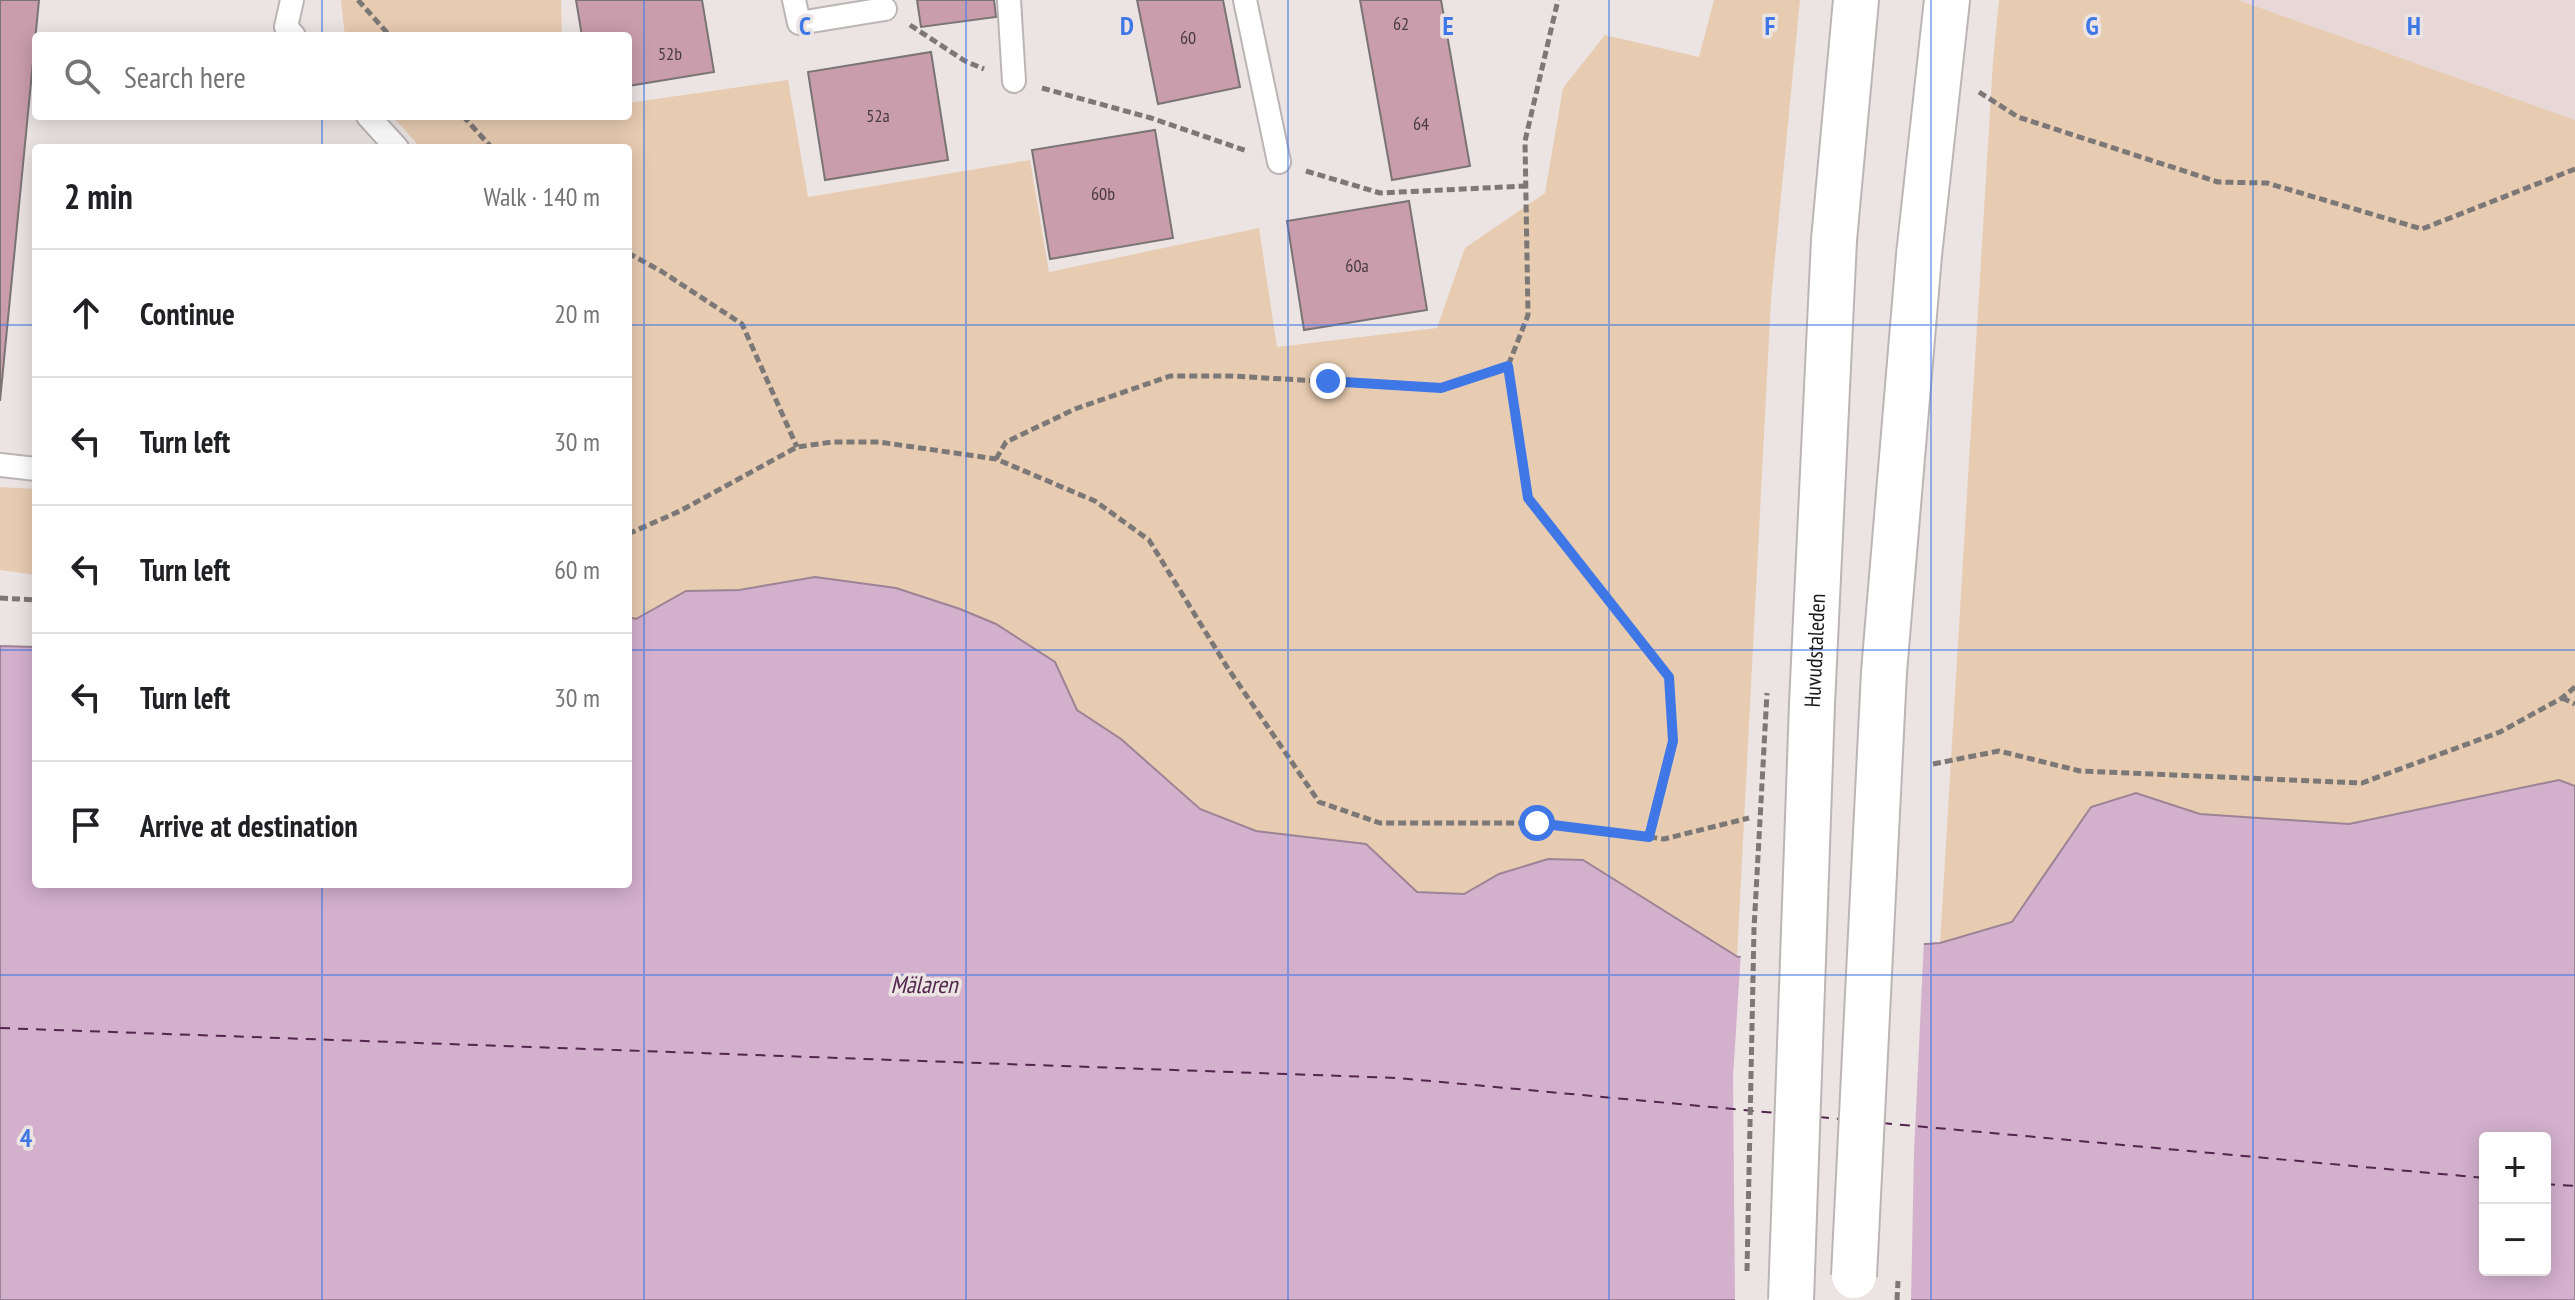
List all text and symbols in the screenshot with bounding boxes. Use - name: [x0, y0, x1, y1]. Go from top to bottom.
- text: C: [799, 9, 811, 42]
- text: D: [1120, 9, 1134, 42]
- text: E: [1442, 9, 1454, 42]
- text: F: [1765, 9, 1776, 42]
- text: G: [2085, 9, 2099, 42]
- text: H: [2407, 9, 2421, 42]
- house number: 62: [1393, 12, 1409, 35]
- house number: 60: [1180, 26, 1196, 49]
- search box: [32, 32, 632, 120]
- house number: 52b: [658, 42, 682, 65]
- icon: search: [60, 54, 104, 98]
- text: Search here: [124, 57, 246, 96]
- house number: 52a: [866, 104, 890, 127]
- house number: 64: [1413, 112, 1429, 135]
- text: 2 min: [64, 174, 133, 218]
- text: Walk · 140 m: [483, 180, 600, 213]
- house number: 60b: [1091, 182, 1115, 205]
- house number: 60a: [1345, 254, 1369, 277]
- icon: ahead: [64, 291, 108, 335]
- text: Continue: [140, 294, 235, 333]
- text: 20 m: [554, 297, 600, 330]
- route end: [1310, 363, 1346, 399]
- icon: left: [64, 419, 108, 463]
- text: Turn left: [140, 422, 230, 461]
- text: 30 m: [554, 425, 600, 458]
- icon: left: [64, 547, 108, 591]
- text: Turn left: [140, 550, 230, 589]
- text: 60 m: [554, 553, 600, 586]
- street label: Huvudstaleden: [1798, 593, 1831, 708]
- icon: left: [64, 675, 108, 719]
- text: Turn left: [140, 678, 230, 717]
- text: 30 m: [554, 681, 600, 714]
- icon: arrive: [64, 803, 108, 847]
- route start: [1519, 805, 1555, 841]
- text: Arrive at destination: [140, 806, 358, 845]
- water label: Mälaren: [890, 969, 959, 1000]
- text: 4: [20, 1121, 33, 1154]
- map controls: [2479, 1132, 2551, 1276]
- button: +: [2479, 1132, 2551, 1204]
- button: −: [2479, 1204, 2551, 1276]

